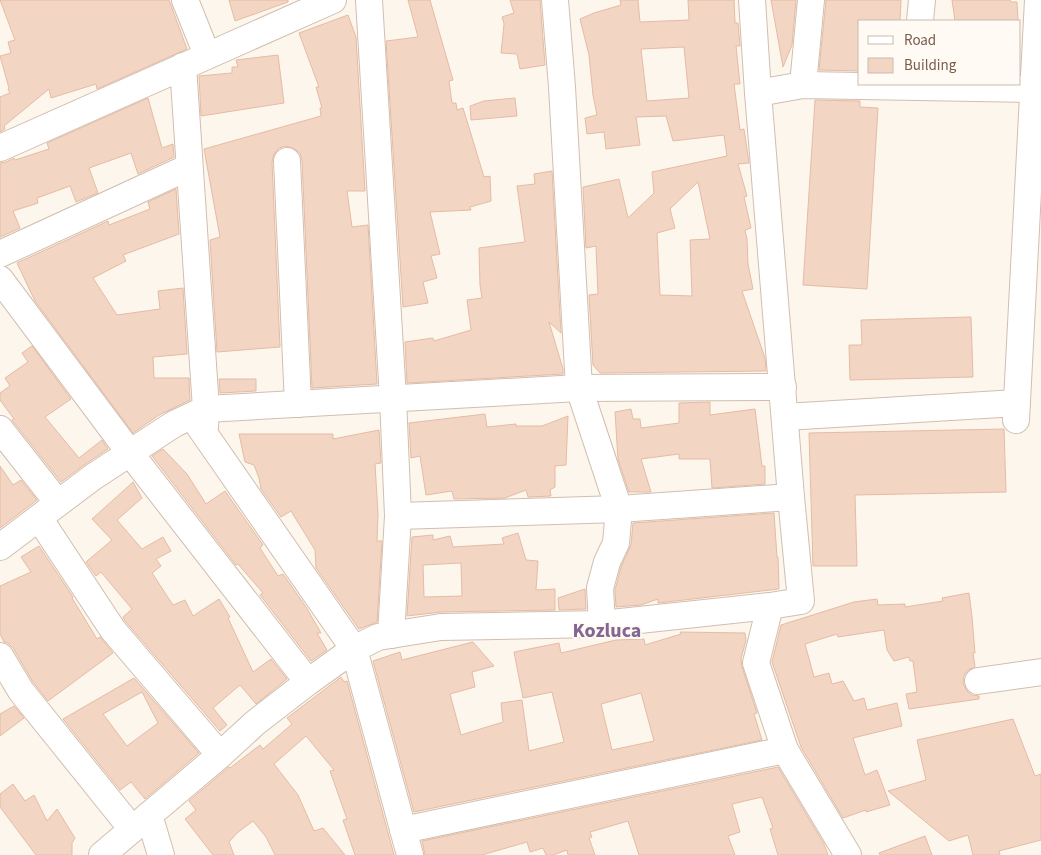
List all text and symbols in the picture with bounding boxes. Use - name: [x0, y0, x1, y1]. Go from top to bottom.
- legend: [858, 20, 1021, 85]
- text: Road: [904, 30, 936, 51]
- text: Building: [904, 55, 957, 76]
- district label: Kozluca: [573, 617, 641, 645]

